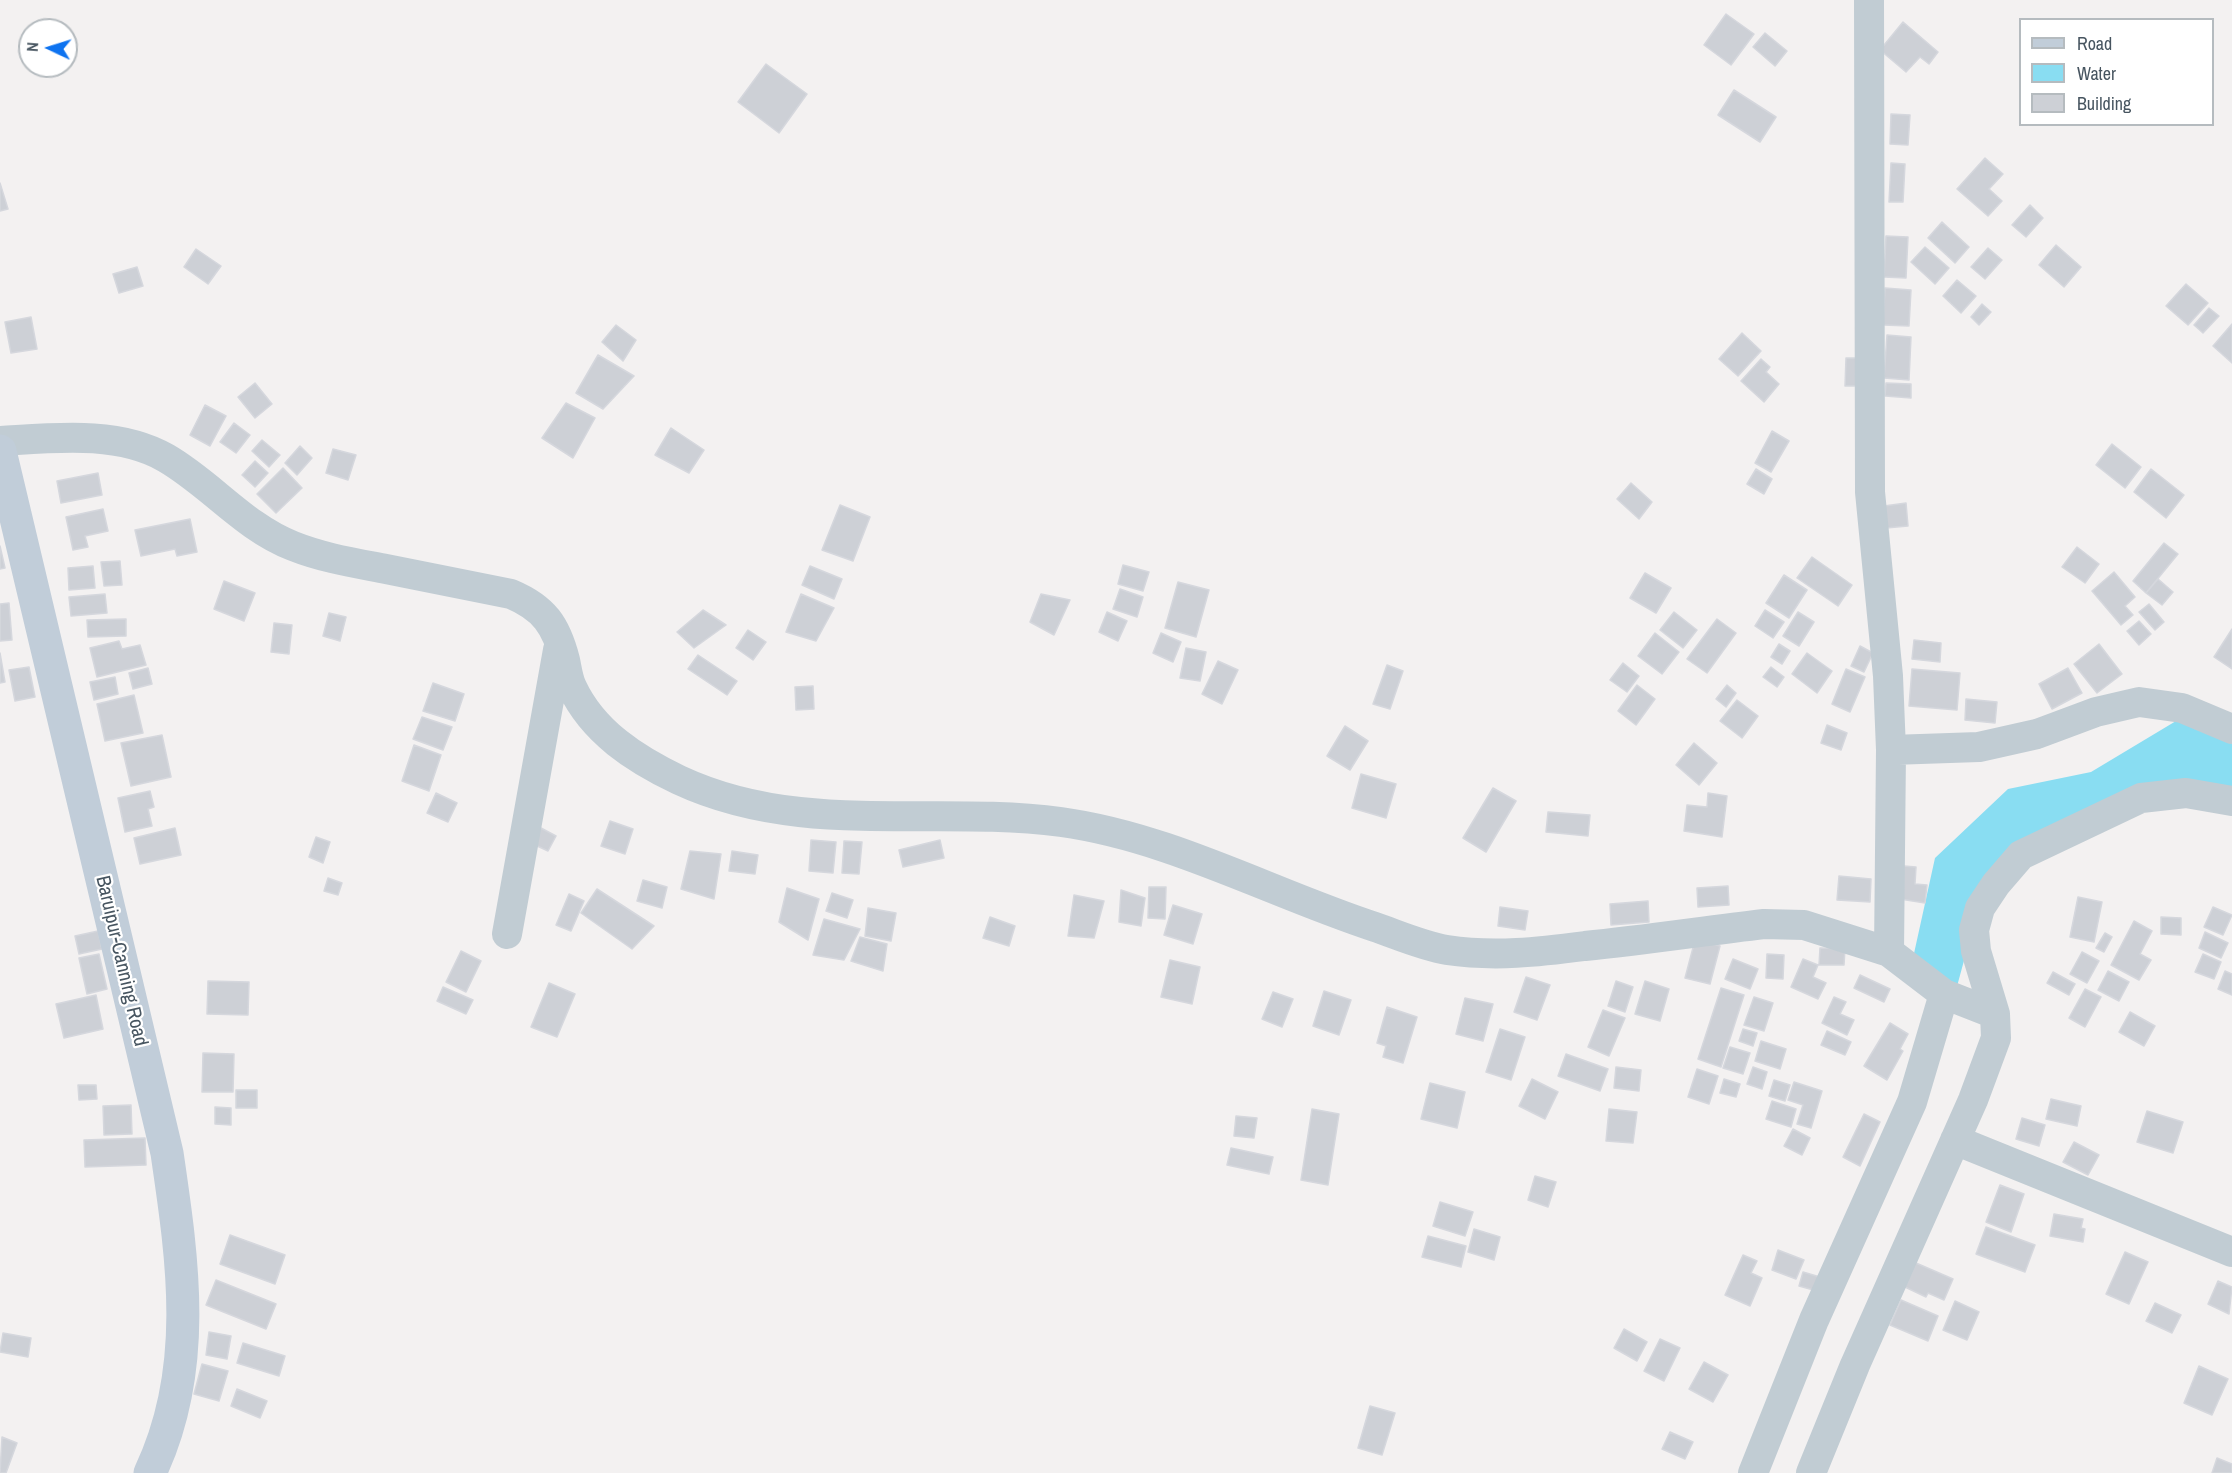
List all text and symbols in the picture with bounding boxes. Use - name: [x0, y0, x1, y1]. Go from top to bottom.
- north arrow: [18, 18, 78, 78]
- legend: [2019, 18, 2214, 126]
- text: Road: [2077, 31, 2112, 56]
- text: N: [21, 41, 43, 52]
- text: Water: [2077, 61, 2116, 86]
- text: Building: [2077, 91, 2131, 116]
- street label: Baruipur-Canning Road: [90, 873, 152, 1049]

